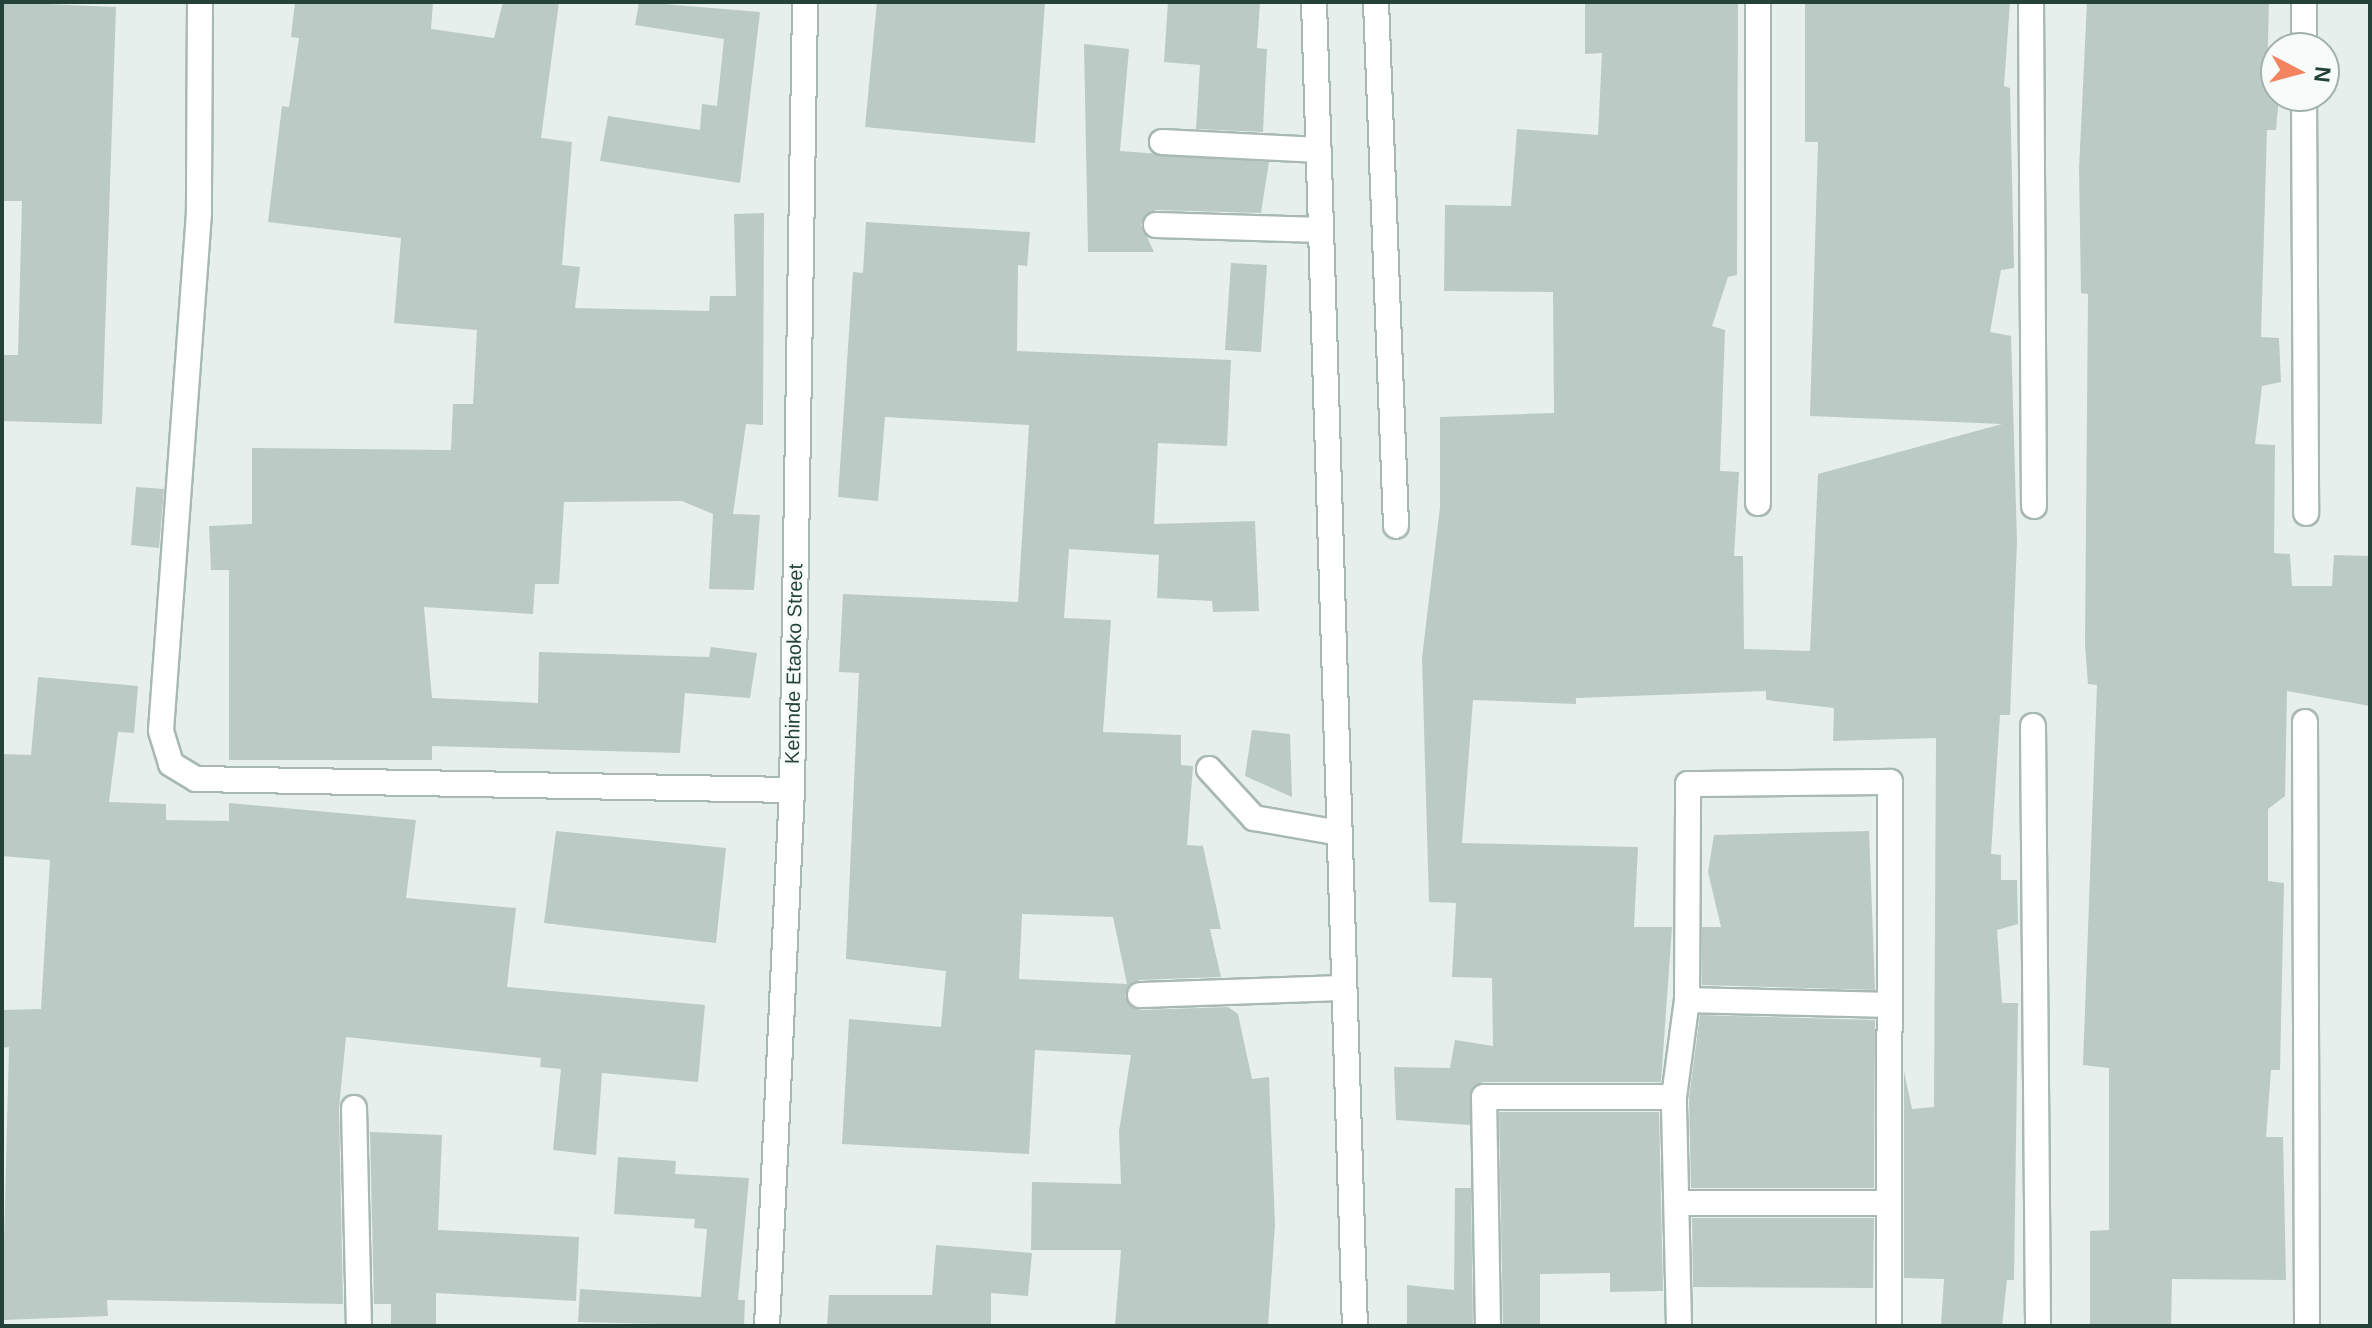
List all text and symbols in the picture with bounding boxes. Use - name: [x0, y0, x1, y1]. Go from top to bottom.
- north arrow: [2260, 32, 2340, 112]
- text: N: [2309, 65, 2336, 84]
- street label: Kehinde Etaoko Street: [780, 564, 808, 764]

